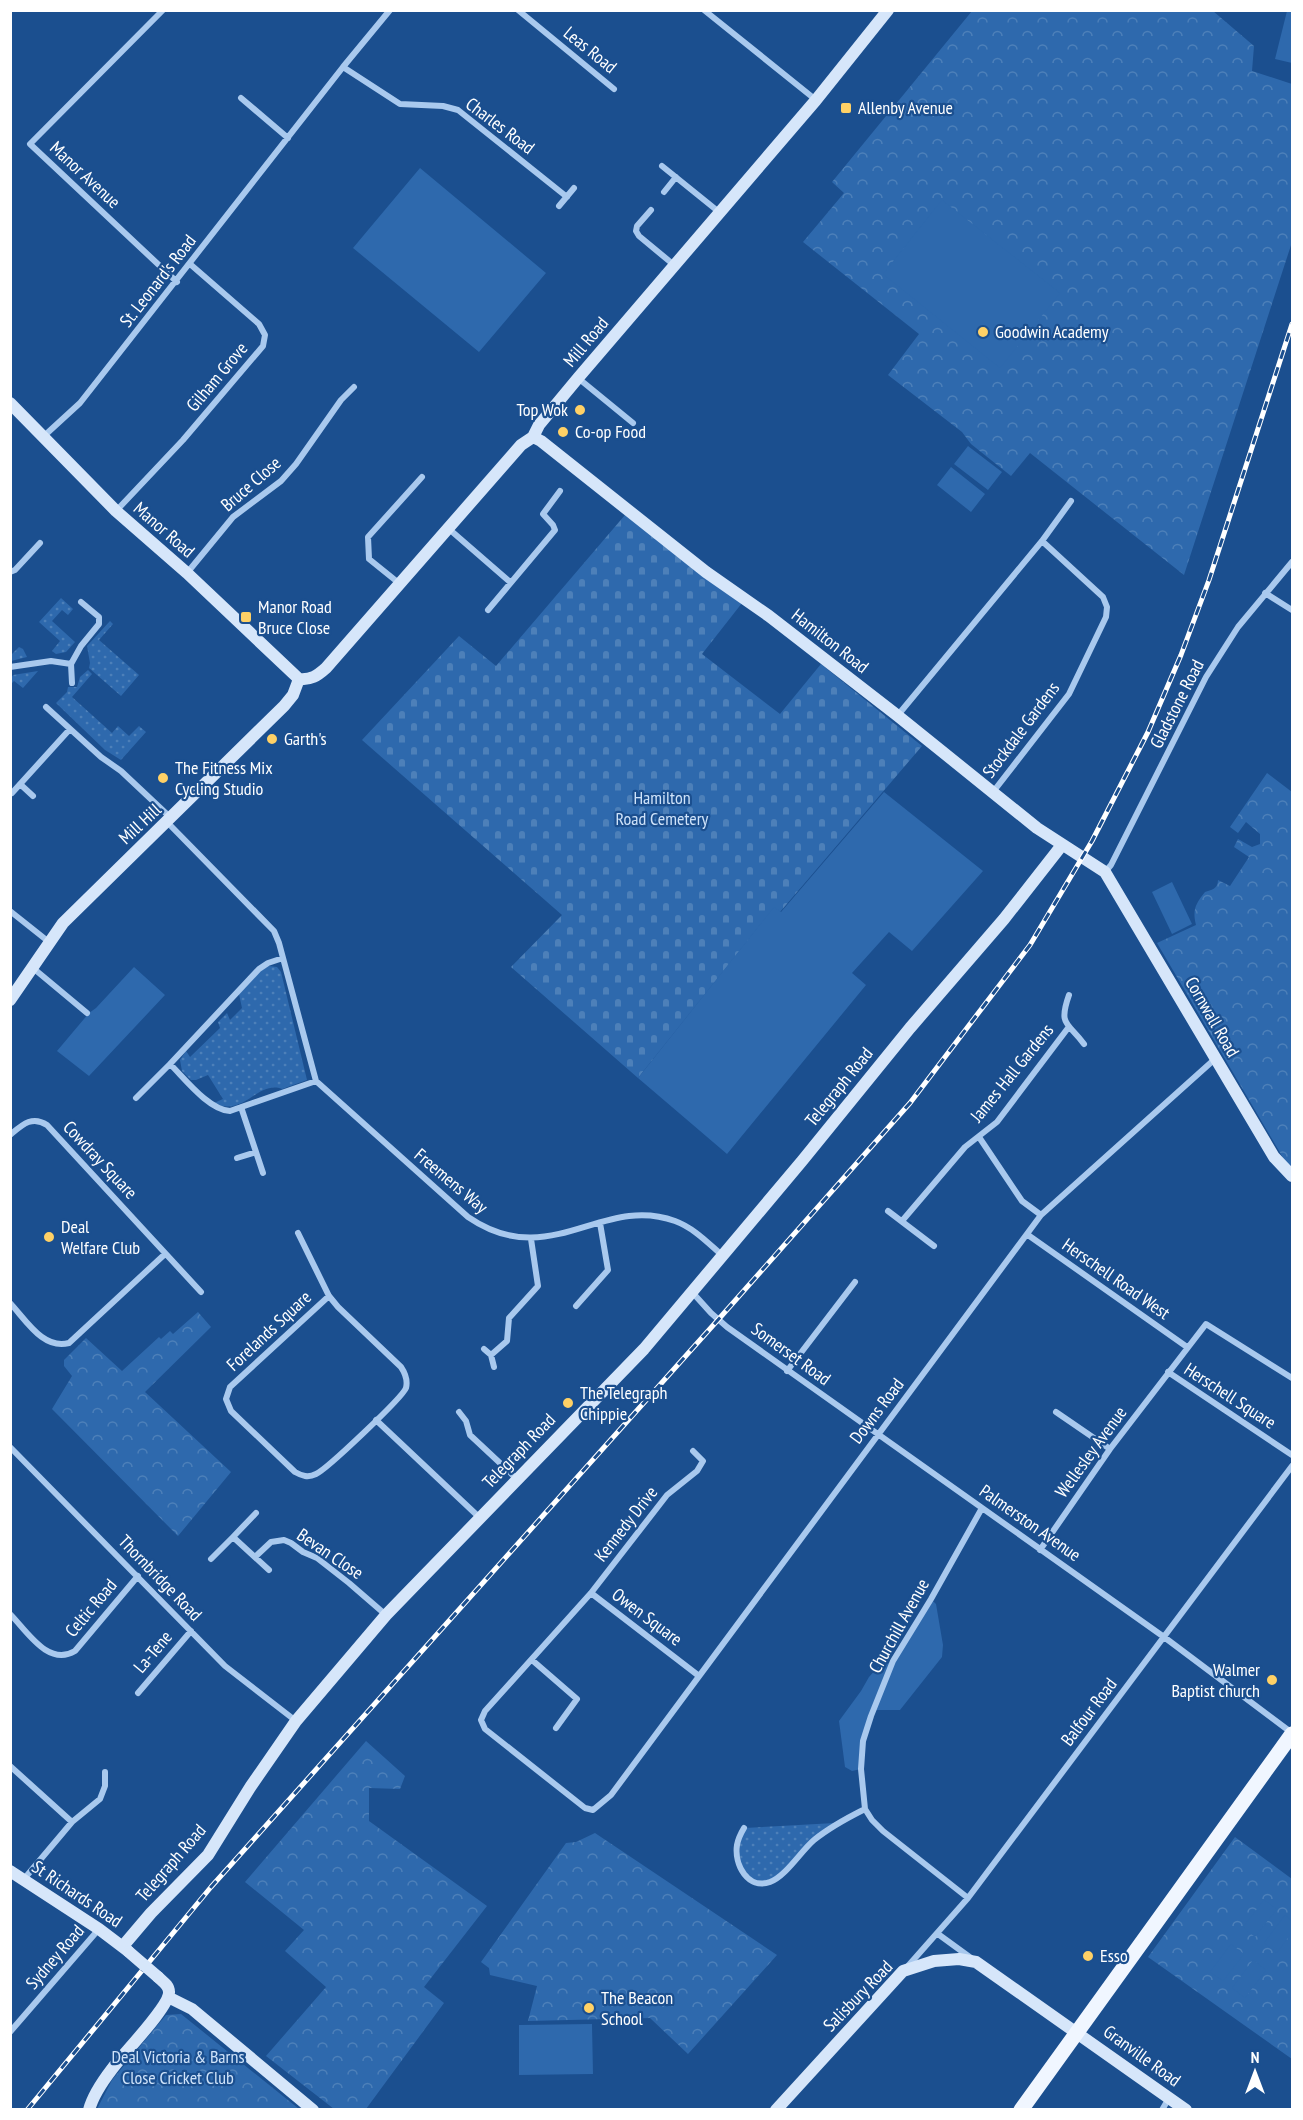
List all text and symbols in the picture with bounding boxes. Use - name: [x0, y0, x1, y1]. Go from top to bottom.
- street label: Leas Road: [559, 21, 622, 78]
- street label: Charles Road: [461, 92, 539, 159]
- place label: Allenby Avenue: [858, 96, 953, 119]
- marker: Allenby Avenue: [839, 101, 853, 115]
- street label: Manor Avenue: [45, 136, 125, 213]
- street label: St. Leonard's Road: [114, 230, 201, 332]
- street label: Mill Road: [558, 312, 613, 371]
- place label: Goodwin Academy: [995, 320, 1109, 343]
- marker: Goodwin Academy: [976, 325, 990, 339]
- street label: Gilham Grove: [181, 337, 252, 416]
- place label: Top Wok: [516, 398, 568, 421]
- marker: Top Wok: [573, 403, 587, 417]
- place label: Co-op Food: [575, 420, 646, 443]
- marker: Co-op Food: [556, 425, 570, 439]
- street label: Bruce Close: [216, 451, 286, 516]
- street label: Manor Road: [129, 497, 200, 563]
- place label: Manor Road Bruce Close: [258, 595, 332, 639]
- street label: Hamilton Road: [787, 603, 874, 678]
- marker: Manor Road Bruce Close: [239, 610, 253, 624]
- street label: Gladstone Road: [1144, 656, 1209, 752]
- street label: Stockdale Gardens: [977, 677, 1064, 782]
- place label: Garth's: [284, 727, 327, 750]
- marker: Garth's: [265, 732, 279, 746]
- place label: The Fitness Mix Cycling Studio: [175, 756, 273, 800]
- marker: The Fitness Mix Cycling Studio: [156, 771, 170, 785]
- park label: Hamilton Road Cemetery: [616, 786, 709, 830]
- street label: Mill Hill: [114, 798, 166, 849]
- street label: Cornwall Road: [1180, 972, 1245, 1061]
- street label: James Hall Gardens: [964, 1019, 1058, 1127]
- street label: Telegraph Road: [800, 1042, 878, 1131]
- street label: Cowdray Square: [58, 1116, 142, 1204]
- street label: Freemens Way: [410, 1143, 493, 1218]
- place label: Deal Welfare Club: [61, 1215, 140, 1259]
- marker: Deal Welfare Club: [42, 1230, 56, 1244]
- street label: Herschell Road West: [1058, 1233, 1175, 1324]
- street label: Forelands Square: [222, 1286, 316, 1376]
- street label: Somerset Road: [747, 1317, 835, 1390]
- street label: Herschell Square: [1180, 1357, 1281, 1434]
- street label: Downs Road: [844, 1373, 909, 1448]
- place label: The Telegraph Chippie: [580, 1381, 668, 1425]
- marker: The Telegraph Chippie: [561, 1396, 575, 1410]
- street label: Wellesley Avenue: [1050, 1402, 1131, 1502]
- street label: Telegraph Road: [477, 1408, 560, 1493]
- street label: Palmerston Avenue: [975, 1479, 1085, 1566]
- street label: Kennedy Drive: [589, 1481, 662, 1566]
- street label: Bevan Close: [293, 1523, 368, 1584]
- street label: Thornbridge Road: [114, 1530, 207, 1625]
- street label: Celtic Road: [60, 1574, 122, 1641]
- street label: Churchill Avenue: [863, 1575, 934, 1677]
- street label: Owen Square: [607, 1583, 687, 1651]
- street label: La-Tene: [128, 1626, 177, 1678]
- place label: Walmer Baptist church: [1171, 1658, 1260, 1702]
- street label: Balfour Road: [1056, 1673, 1122, 1750]
- marker: Walmer Baptist church: [1265, 1673, 1279, 1687]
- street label: Telegraph Road: [131, 1819, 211, 1906]
- street label: St Richards Road: [28, 1855, 127, 1932]
- street label: Sydney Road: [20, 1920, 89, 1994]
- place label: Esso: [1100, 1944, 1128, 1967]
- marker: Esso: [1081, 1949, 1095, 1963]
- street label: Salisbury Road: [818, 1955, 897, 2036]
- place label: The Beacon School: [601, 1986, 673, 2030]
- marker: The Beacon School: [582, 2001, 596, 2015]
- street label: Granville Road: [1099, 2020, 1186, 2091]
- north arrow: [1225, 2042, 1285, 2102]
- park label: Deal Victoria & Barns Close Cricket Club: [112, 2045, 244, 2089]
- text: N: [1251, 2047, 1259, 2067]

